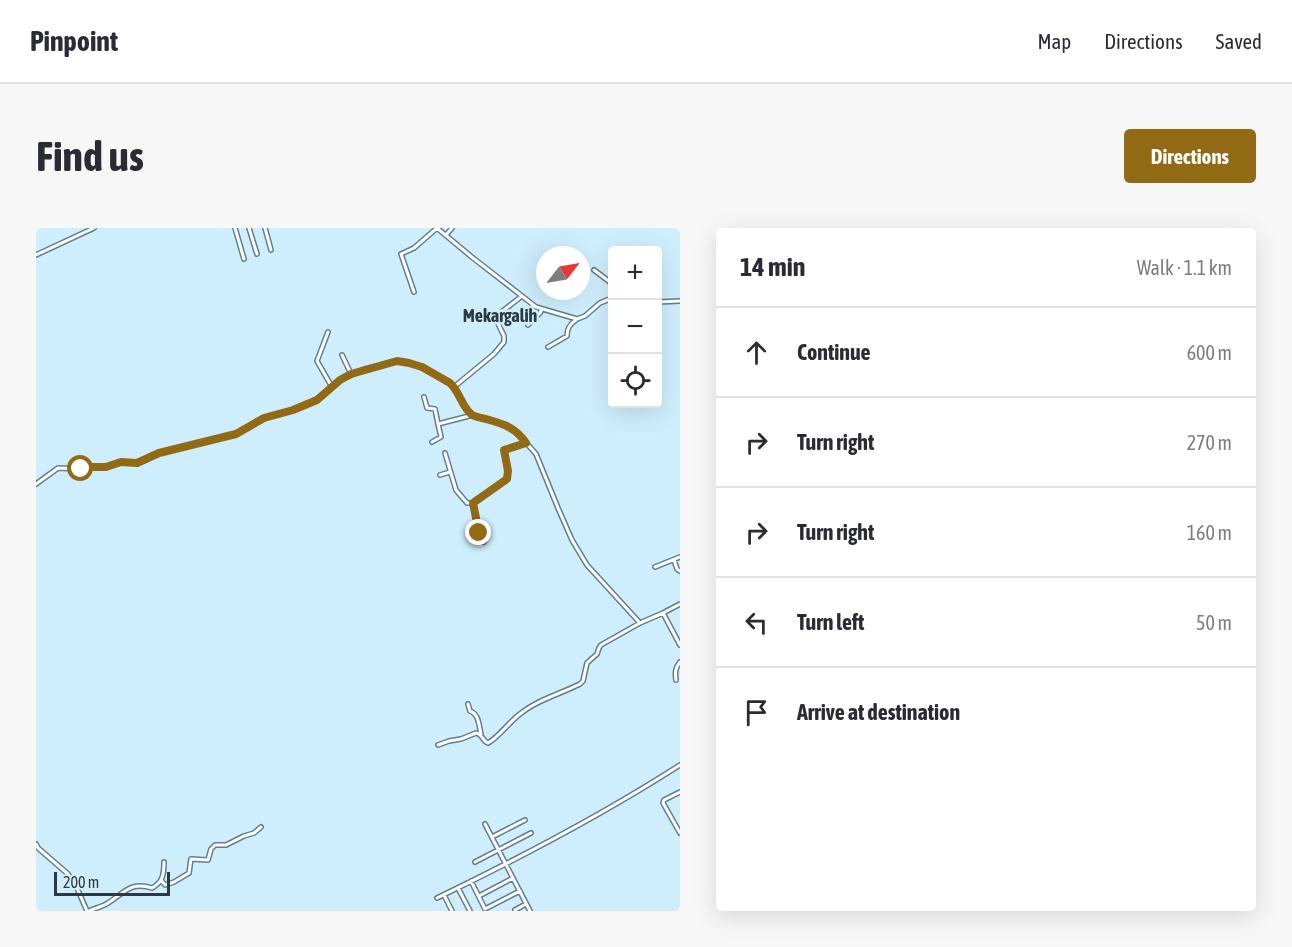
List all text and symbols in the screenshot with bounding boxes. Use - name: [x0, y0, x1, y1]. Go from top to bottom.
- text: Pinpoint: [30, 25, 118, 57]
- text: Map: [1037, 29, 1071, 53]
- text: Directions: [1104, 29, 1183, 53]
- text: Saved: [1216, 29, 1262, 53]
- button: Directions: [1124, 129, 1256, 183]
- text: Find us: [36, 132, 144, 180]
- north arrow: [536, 246, 590, 300]
- map controls: [608, 246, 662, 408]
- button: +: [608, 246, 662, 300]
- text: 14 min: [740, 252, 805, 282]
- text: Walk · 1.1 km: [1137, 256, 1232, 279]
- button: −: [608, 300, 662, 354]
- district label: Mekargalih: [463, 305, 538, 326]
- icon: ahead: [740, 336, 773, 369]
- text: Continue: [797, 339, 871, 365]
- text: 600 m: [1187, 341, 1232, 364]
- button: locate: [608, 354, 662, 408]
- icon: right: [740, 426, 773, 459]
- text: Turn right: [797, 429, 874, 455]
- text: 270 m: [1187, 431, 1232, 454]
- route start: [67, 455, 93, 481]
- icon: right: [740, 516, 773, 549]
- route end: [465, 519, 491, 545]
- text: Turn right: [797, 519, 874, 545]
- text: 160 m: [1187, 521, 1232, 544]
- icon: left: [740, 606, 773, 639]
- text: Turn left: [797, 609, 864, 635]
- text: 50 m: [1196, 611, 1232, 634]
- icon: arrive: [740, 696, 773, 729]
- text: Arrive at destination: [797, 699, 960, 725]
- scale bar: [54, 869, 170, 896]
- text: 200 m: [63, 873, 99, 891]

